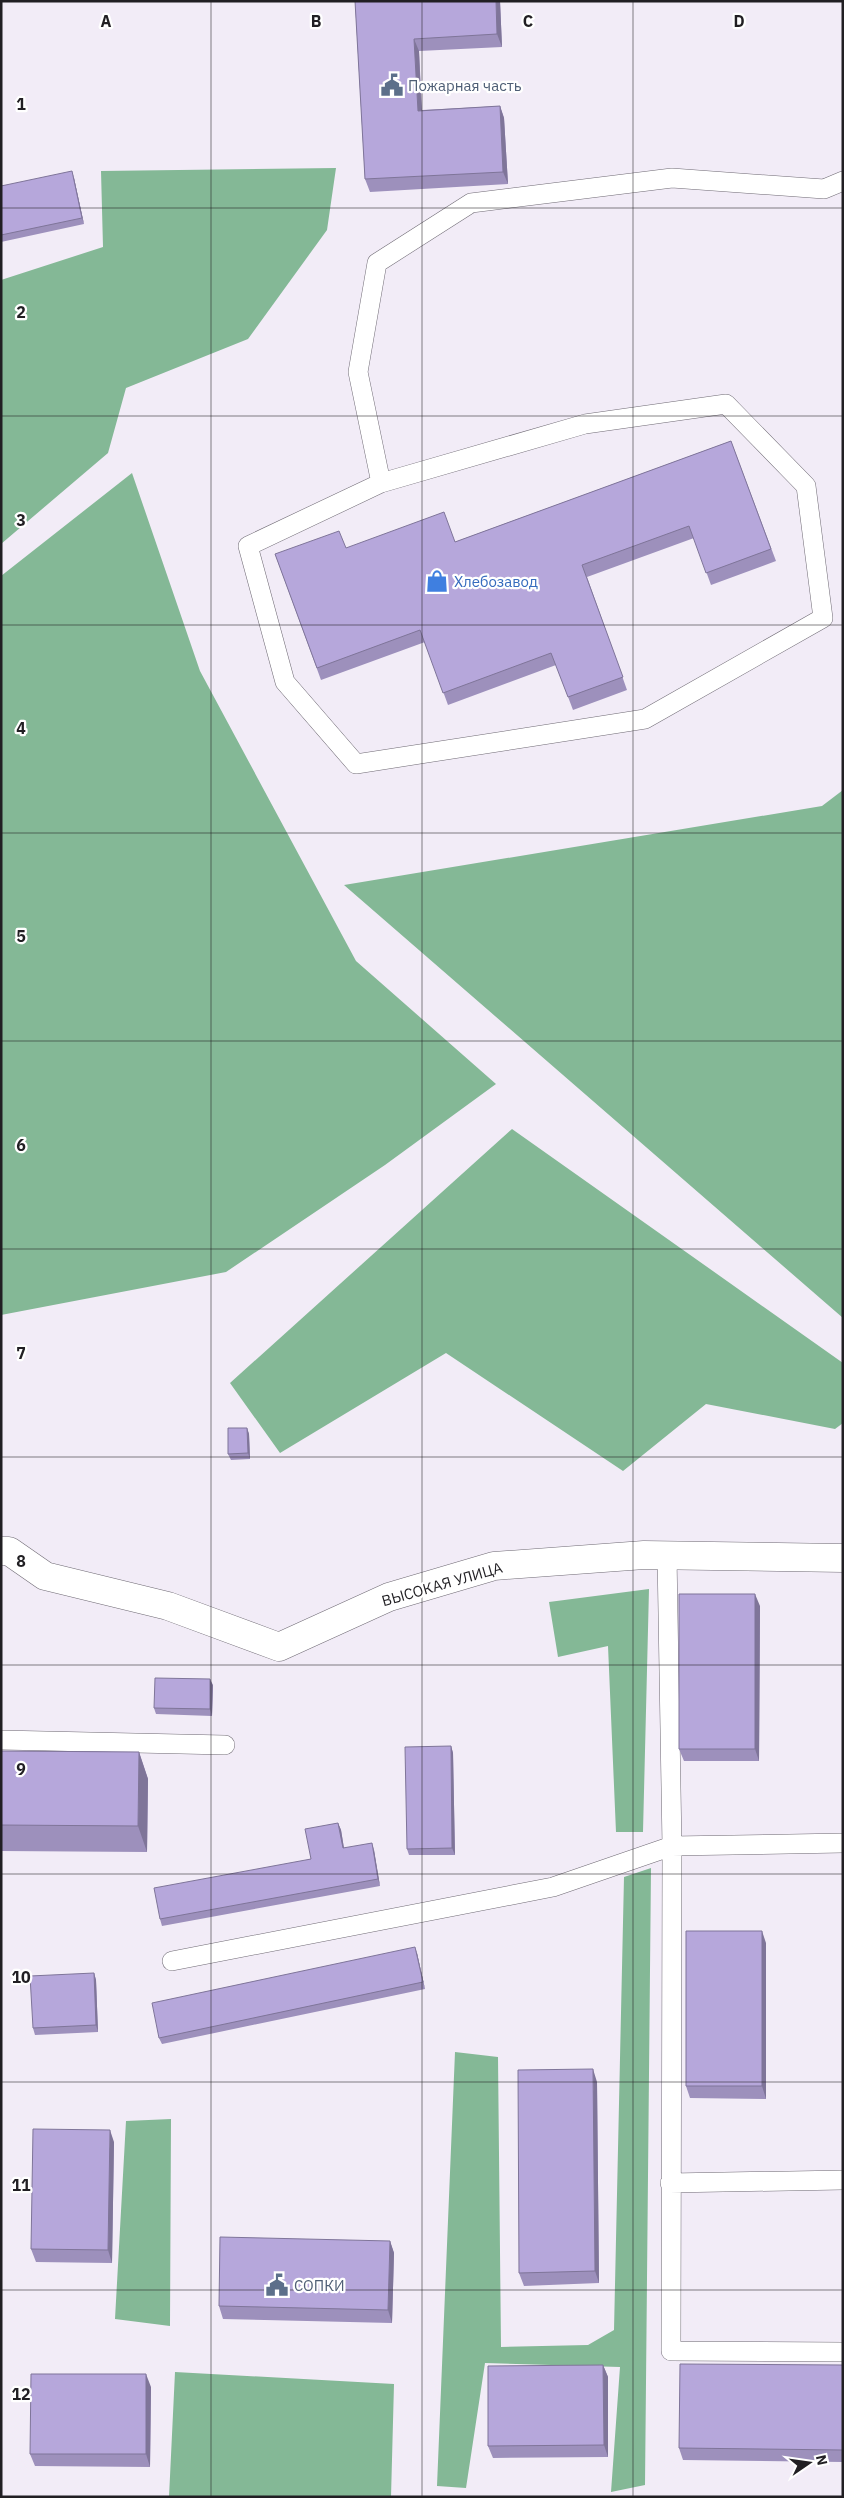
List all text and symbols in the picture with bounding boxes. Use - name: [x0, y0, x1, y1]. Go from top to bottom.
- text: A: [101, 11, 112, 31]
- text: B: [311, 11, 322, 31]
- text: C: [523, 11, 533, 31]
- text: D: [733, 11, 745, 31]
- public building icon: Пожарная часть: [379, 72, 405, 98]
- place label: Пожарная часть: [408, 76, 522, 95]
- text: 1: [16, 94, 26, 114]
- text: 2: [16, 302, 26, 322]
- text: 3: [16, 510, 26, 530]
- shop icon: Хлебозавод: [424, 568, 450, 594]
- place label: Хлебозавод: [454, 572, 538, 591]
- text: 4: [16, 718, 26, 738]
- text: 5: [16, 926, 26, 946]
- text: 6: [16, 1135, 26, 1155]
- text: 7: [16, 1343, 26, 1363]
- text: 8: [16, 1551, 26, 1571]
- street label: ВЫСОКАЯ УЛИЦА: [379, 1558, 505, 1610]
- text: 9: [16, 1759, 26, 1779]
- text: 10: [11, 1967, 31, 1987]
- text: 11: [11, 2175, 31, 2195]
- public building icon: СОПКИ: [264, 2272, 290, 2298]
- place label: СОПКИ: [294, 2276, 345, 2295]
- text: 12: [11, 2384, 31, 2404]
- north arrow: [784, 2438, 834, 2488]
- text: N: [812, 2453, 832, 2467]

